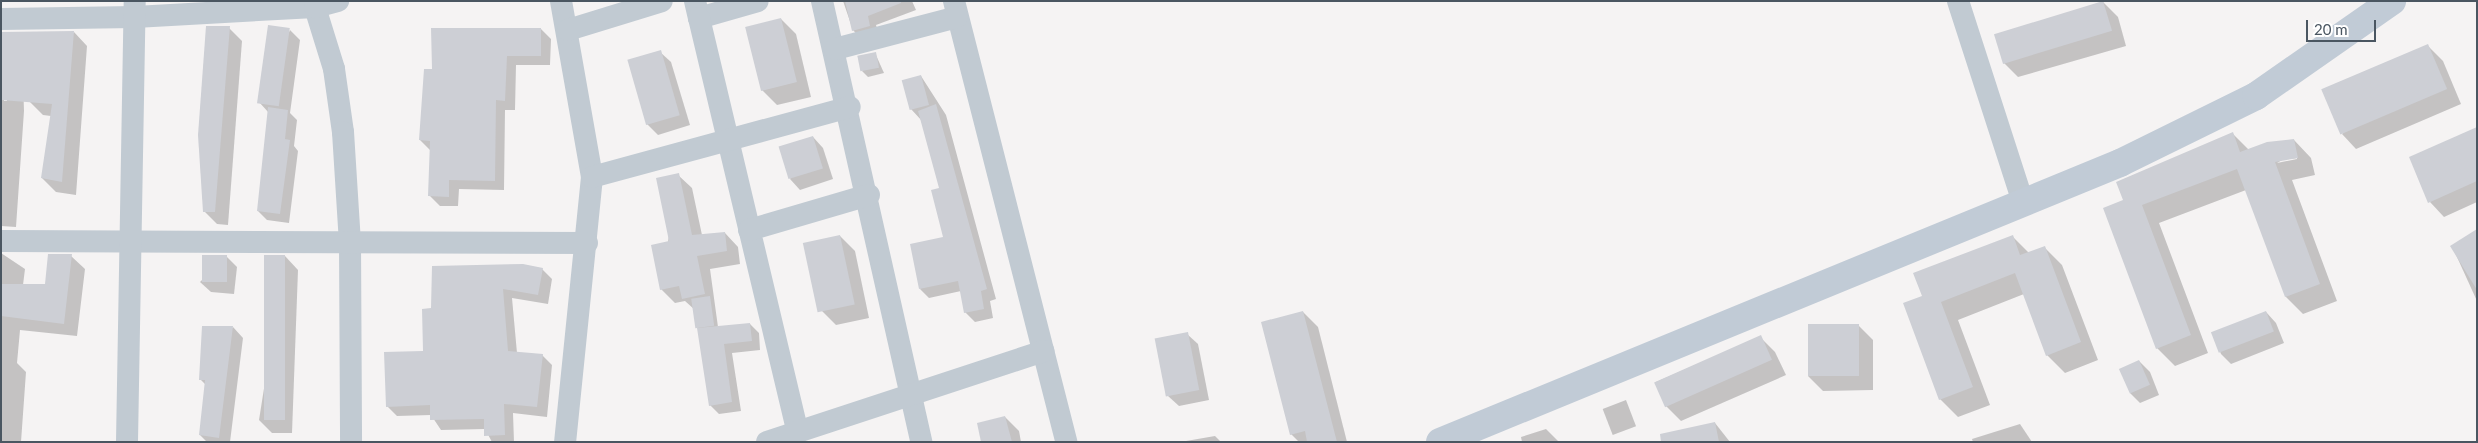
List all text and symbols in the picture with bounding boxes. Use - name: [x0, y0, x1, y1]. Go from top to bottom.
- scale bar: [2308, 10, 2378, 42]
- text: 20 m: [2314, 20, 2348, 38]

